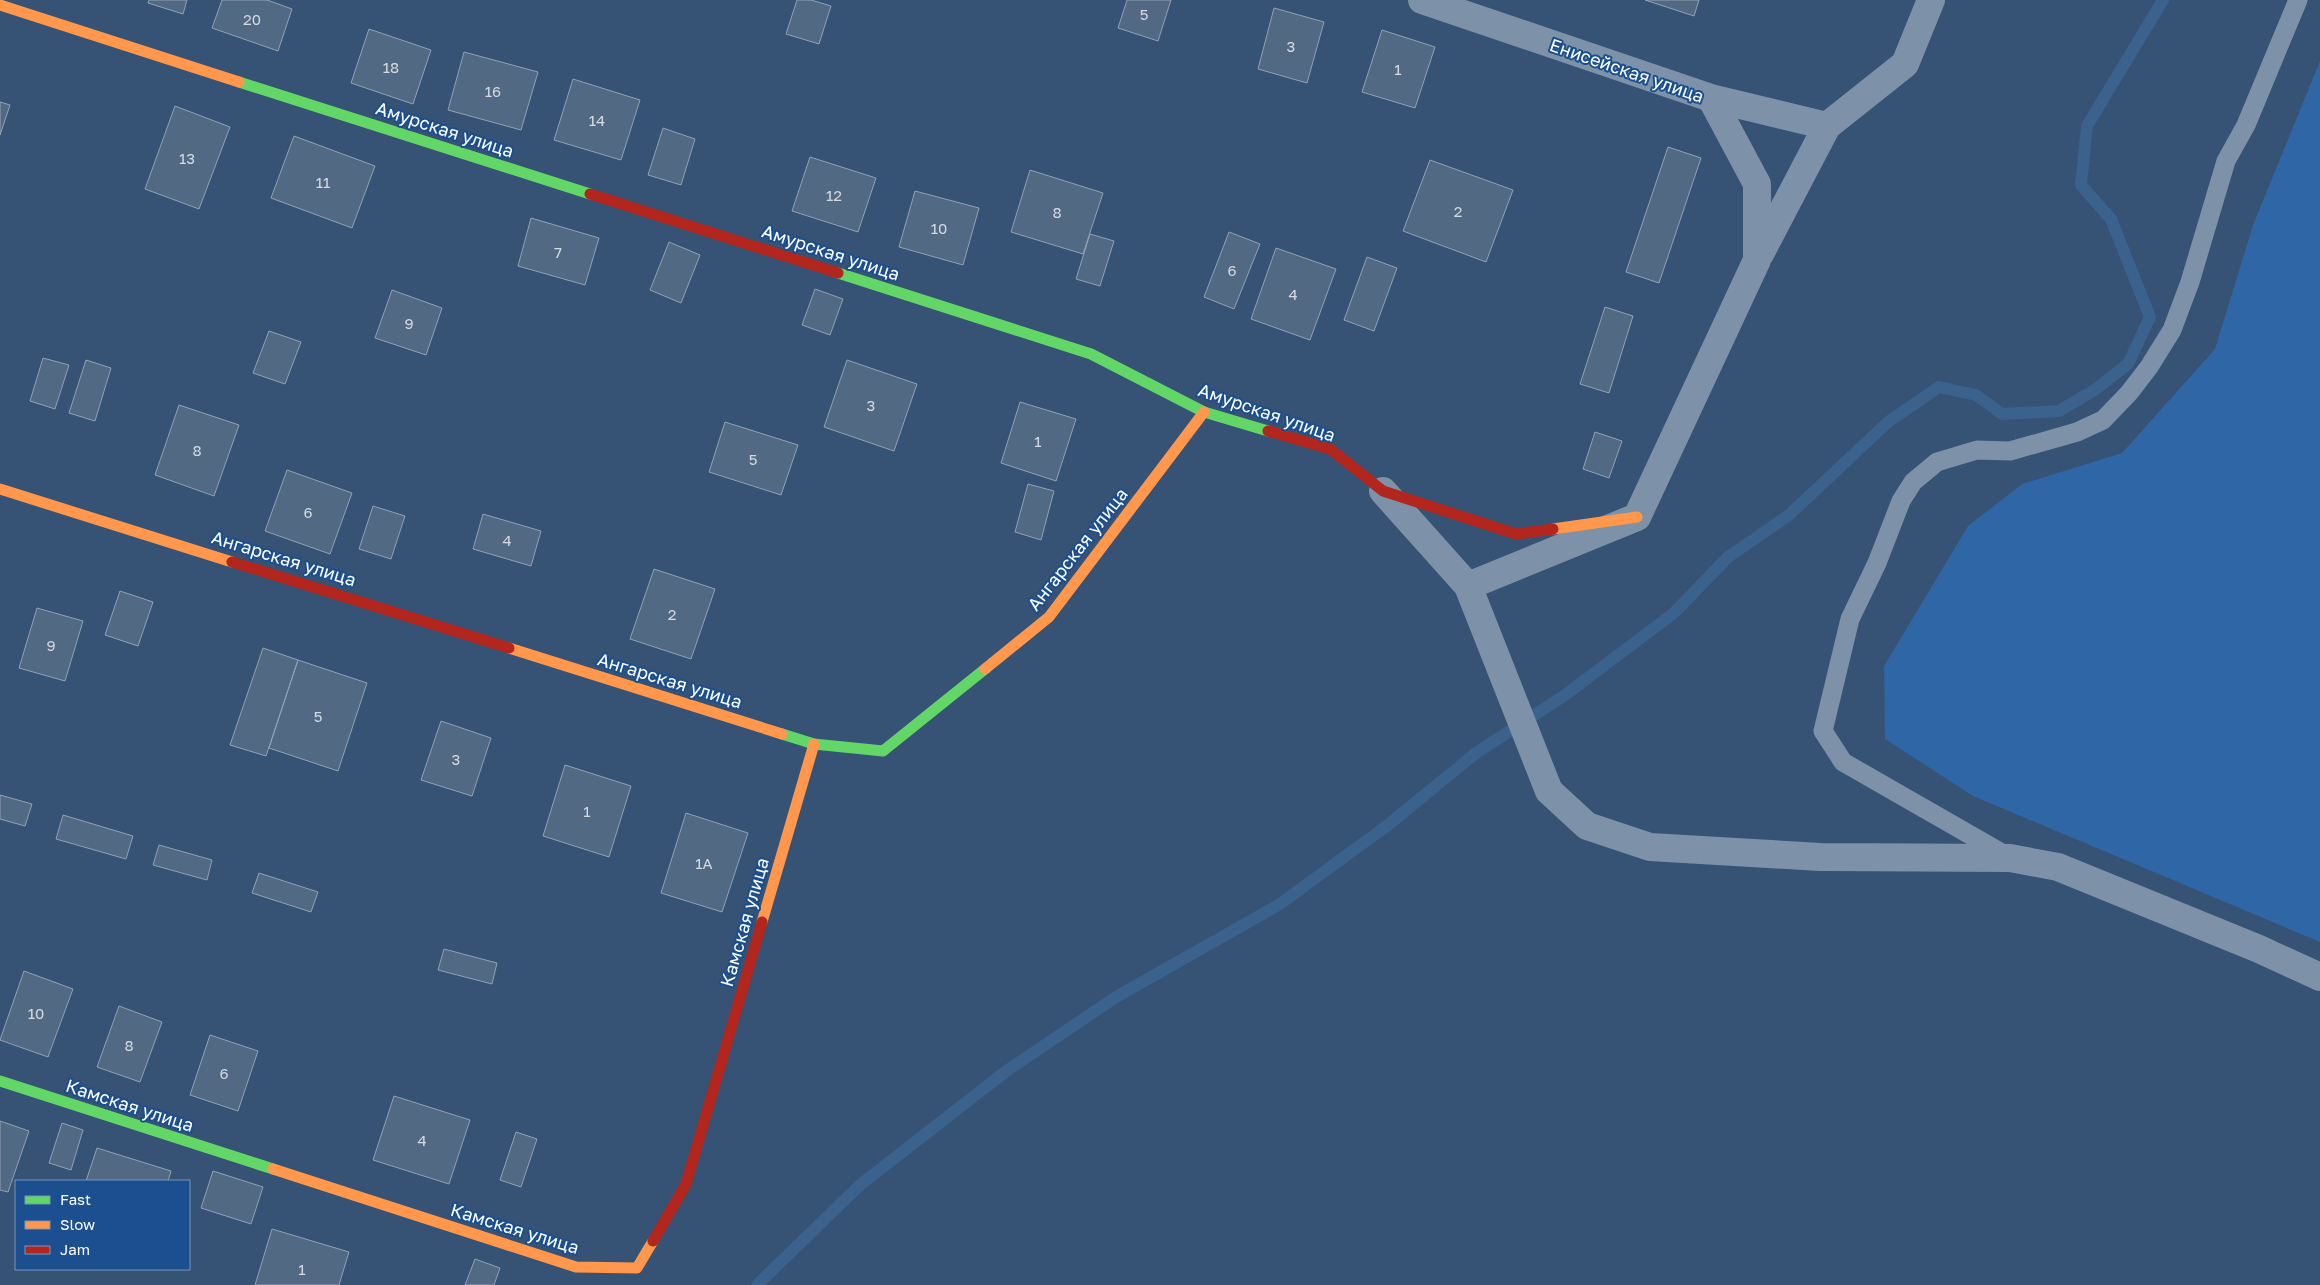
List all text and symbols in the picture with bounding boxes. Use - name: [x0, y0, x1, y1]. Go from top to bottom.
- house number: 5: [1140, 5, 1148, 23]
- house number: 20: [243, 10, 261, 28]
- street label: Енисейская улица: [1547, 33, 1707, 107]
- house number: 3: [1287, 37, 1295, 55]
- house number: 18: [383, 58, 399, 76]
- house number: 1: [1394, 60, 1402, 78]
- house number: 16: [485, 82, 501, 100]
- street label: Амурская улица: [373, 96, 517, 162]
- house number: 14: [589, 111, 605, 129]
- house number: 13: [179, 149, 195, 167]
- house number: 11: [316, 173, 330, 191]
- house number: 12: [826, 186, 842, 204]
- house number: 2: [1454, 202, 1462, 220]
- house number: 8: [1052, 203, 1062, 221]
- street label: Амурская улица: [759, 219, 903, 285]
- house number: 10: [931, 219, 947, 237]
- house number: 7: [554, 243, 562, 261]
- house number: 6: [1227, 261, 1237, 279]
- house number: 4: [1288, 285, 1298, 303]
- house number: 9: [404, 314, 414, 332]
- street label: Амурская улица: [1195, 378, 1339, 446]
- house number: 3: [867, 396, 875, 414]
- house number: 1: [1034, 432, 1042, 450]
- house number: 8: [192, 441, 202, 459]
- house number: 5: [749, 450, 757, 468]
- street label: Ангарская улица: [1022, 483, 1132, 615]
- house number: 6: [303, 503, 313, 521]
- street label: Ангарская улица: [209, 526, 359, 590]
- house number: 4: [502, 531, 512, 549]
- house number: 2: [668, 605, 676, 623]
- house number: 9: [46, 636, 56, 654]
- street label: Ангарская улица: [595, 648, 745, 712]
- house number: 5: [314, 707, 322, 725]
- house number: 3: [452, 750, 460, 768]
- house number: 1: [583, 802, 591, 820]
- house number: 1А: [695, 854, 713, 872]
- street label: Камская улица: [715, 855, 773, 989]
- house number: 10: [28, 1004, 44, 1022]
- house number: 8: [124, 1036, 134, 1054]
- house number: 6: [219, 1064, 229, 1082]
- street label: Камская улица: [63, 1074, 197, 1136]
- house number: 4: [417, 1131, 427, 1149]
- legend: [15, 1180, 190, 1270]
- text: Fast: [60, 1190, 91, 1208]
- street label: Камская улица: [448, 1198, 582, 1258]
- text: Slow: [60, 1215, 95, 1233]
- text: Jam: [60, 1240, 90, 1258]
- house number: 1: [298, 1260, 306, 1278]

